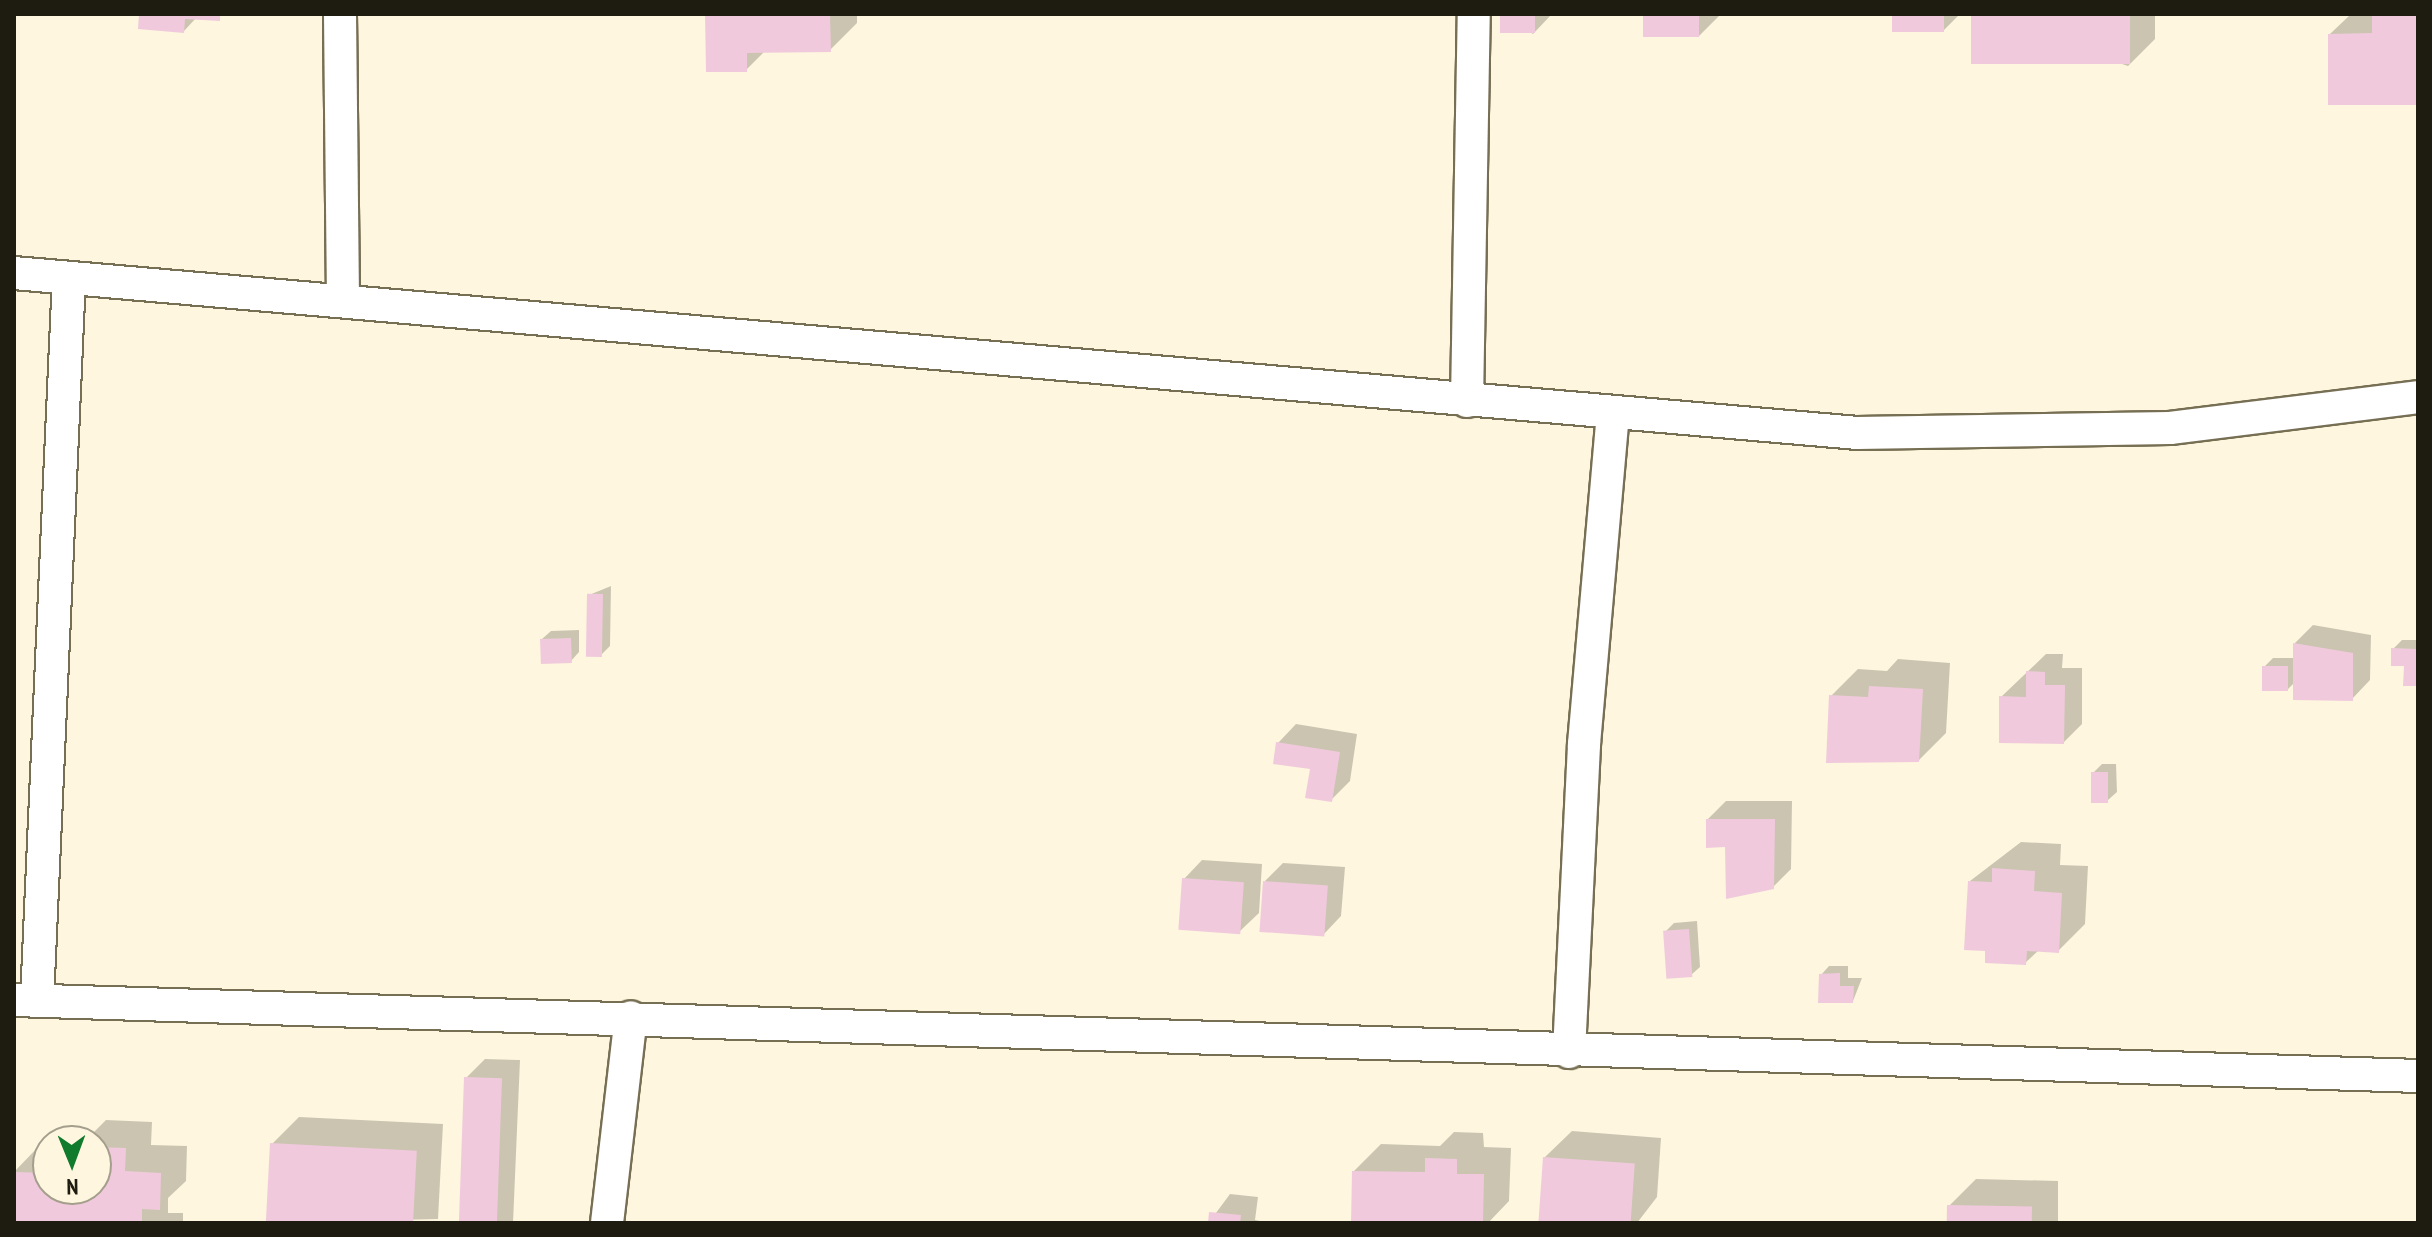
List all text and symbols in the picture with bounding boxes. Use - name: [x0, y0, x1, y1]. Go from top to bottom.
- north arrow: [32, 1125, 112, 1205]
- text: N: [66, 1173, 79, 1201]

